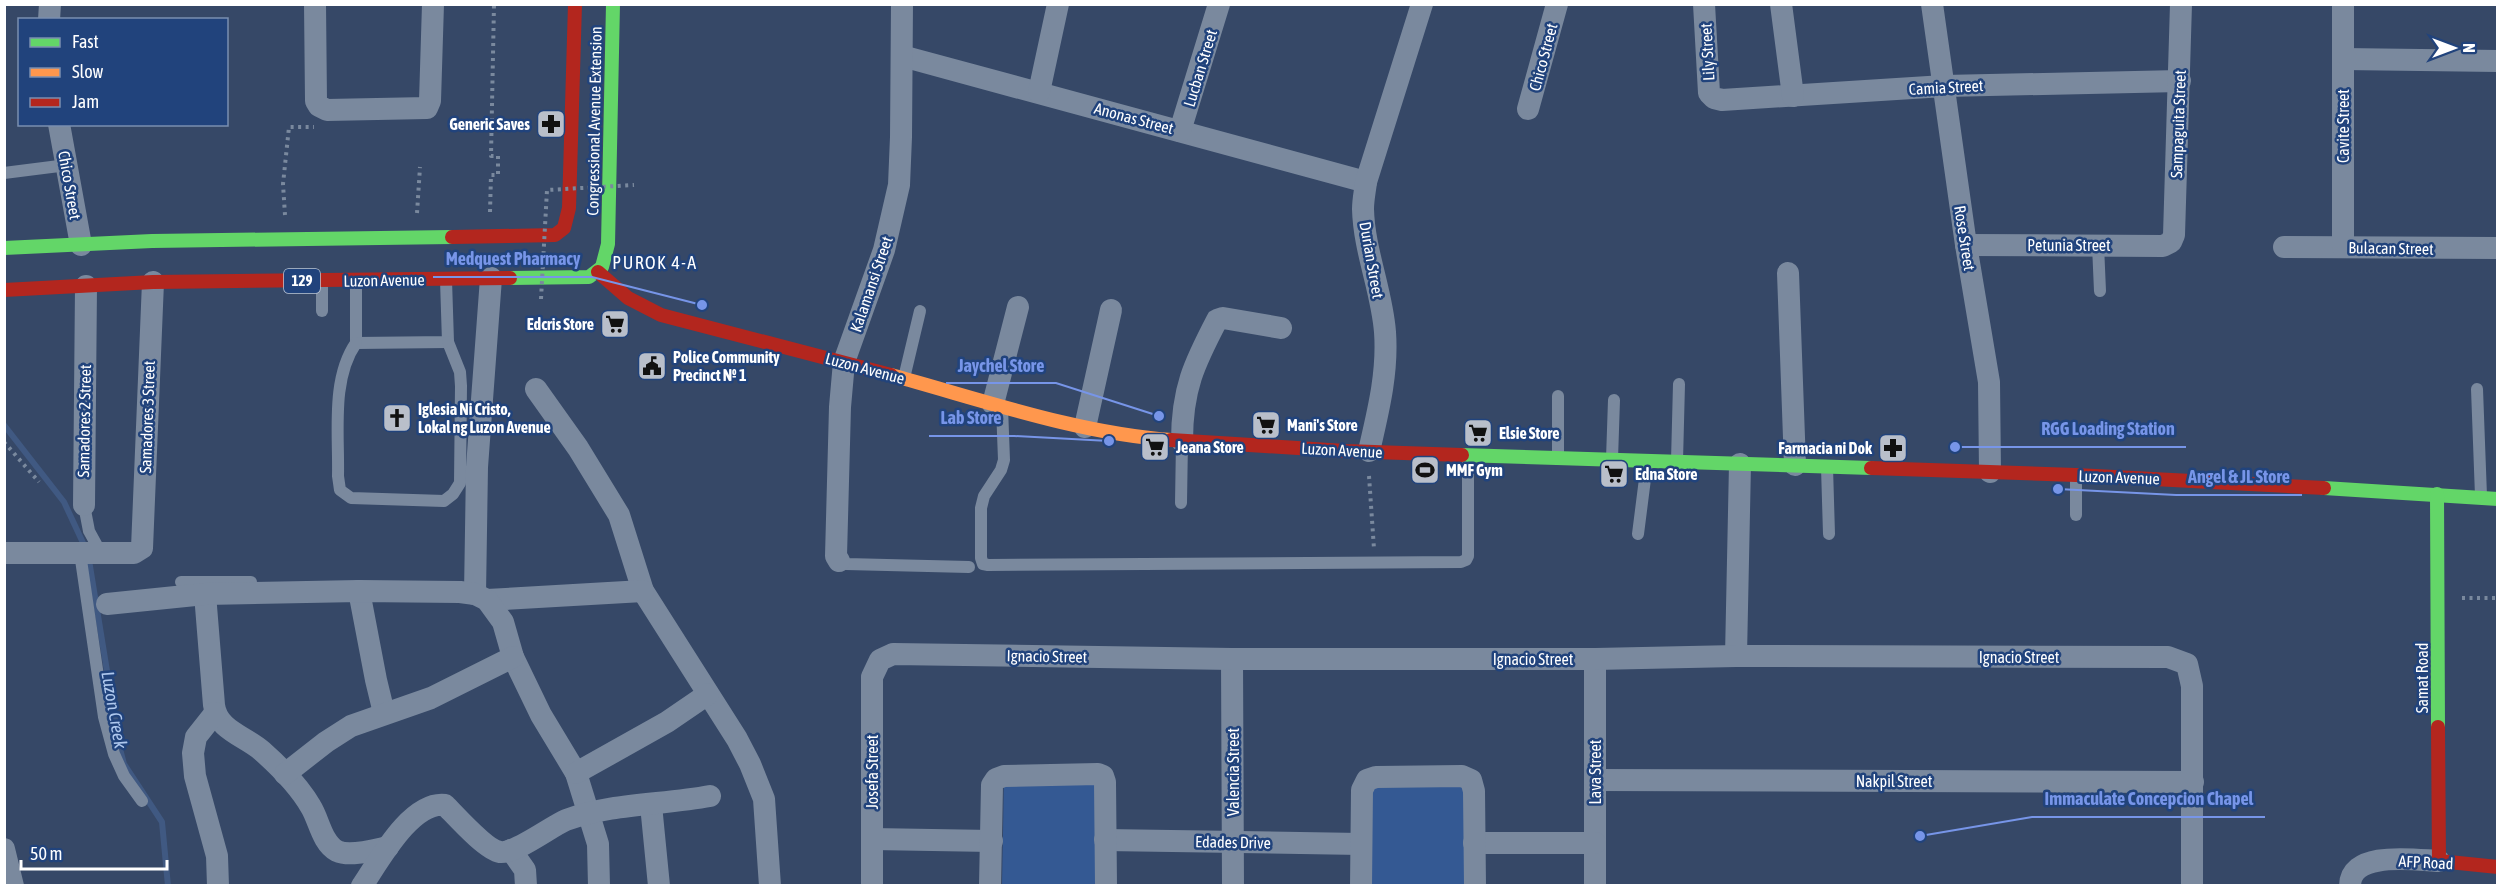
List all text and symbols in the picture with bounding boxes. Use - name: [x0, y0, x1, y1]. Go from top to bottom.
- legend: [18, 18, 228, 126]
- north arrow: [2424, 18, 2484, 78]
- street label: Chico Street: [1525, 21, 1561, 93]
- street label: Lily Street: [1696, 22, 1718, 81]
- street label: Congressional Avenue Extension: [583, 26, 606, 216]
- street label: Lucban Street: [1180, 27, 1220, 109]
- text: Fast: [72, 31, 99, 52]
- text: N: [2460, 43, 2478, 53]
- text: Slow: [72, 61, 103, 82]
- street label: Sampaguita Street: [2167, 69, 2190, 178]
- street label: Camia Street: [1908, 76, 1984, 98]
- street label: Cavite Street: [2334, 89, 2352, 163]
- text: Jam: [72, 91, 99, 112]
- street label: Anonas Street: [1092, 99, 1176, 137]
- pharmacy icon: Generic Saves: [535, 108, 567, 140]
- place label: Generic Saves: [449, 115, 530, 133]
- street label: Chico Street: [55, 149, 85, 221]
- street label: Rose Street: [1951, 204, 1979, 272]
- street label: Durian Street: [1356, 220, 1388, 300]
- street label: Kalamansi Street: [846, 233, 896, 334]
- street label: Petunia Street: [2027, 236, 2111, 254]
- street label: Bulacan Street: [2348, 238, 2434, 258]
- callout: Medquest Pharmacy: [433, 241, 592, 277]
- text: Medquest Pharmacy: [446, 248, 581, 269]
- district label: PUROK 4-A: [612, 252, 698, 273]
- road number: 129: [284, 269, 320, 293]
- street label: Luzon Avenue: [343, 270, 425, 290]
- supermarket icon: Edcris Store: [599, 308, 631, 340]
- place label: Edcris Store: [527, 315, 594, 333]
- callout: Jaychel Store: [946, 347, 1056, 383]
- place label: Police Community Precinct № 1: [673, 348, 780, 384]
- street label: Luzon Avenue: [823, 349, 907, 387]
- public building icon: Police Community Precinct № 1: [636, 350, 668, 382]
- text: Jaychel Store: [957, 355, 1044, 376]
- street label: Samadores 3 Street: [136, 360, 158, 474]
- street label: Samadores 2 Street: [74, 364, 94, 478]
- place label: Iglesia Ni Cristo, Lokal ng Luzon Avenue: [418, 400, 551, 436]
- callout: Lab Store: [929, 400, 1014, 436]
- church icon: Iglesia Ni Cristo, Lokal ng Luzon Avenue: [381, 402, 413, 434]
- text: Lab Store: [941, 407, 1001, 428]
- supermarket icon: Mani's Store: [1250, 409, 1282, 441]
- callout: RGG Loading Station: [2029, 411, 2186, 447]
- place label: Mani's Store: [1287, 416, 1358, 434]
- supermarket icon: Elsie Store: [1462, 417, 1494, 449]
- text: RGG Loading Station: [2041, 418, 2175, 439]
- place label: Elsie Store: [1499, 424, 1560, 442]
- supermarket icon: Jeana Store: [1139, 431, 1171, 463]
- pharmacy icon: Farmacia ni Dok: [1877, 432, 1909, 464]
- place label: Jeana Store: [1175, 438, 1244, 456]
- street label: Luzon Avenue: [1301, 439, 1383, 461]
- place label: Farmacia ni Dok: [1778, 439, 1873, 457]
- sports icon: MMF Gym: [1409, 454, 1441, 486]
- supermarket icon: Edna Store: [1598, 458, 1630, 490]
- callout: Angel & JL Store: [2176, 459, 2302, 495]
- place label: MMF Gym: [1446, 461, 1503, 479]
- place label: Edna Store: [1635, 465, 1697, 483]
- text: Angel & JL Store: [2187, 466, 2290, 487]
- street label: Luzon Avenue: [2078, 467, 2160, 487]
- street label: Samat Road: [2413, 643, 2431, 713]
- street label: Ignacio Street: [1007, 646, 1088, 667]
- street label: Ignacio Street: [1979, 648, 2060, 667]
- street label: Ignacio Street: [1493, 650, 1574, 669]
- water label: Luzon Creek: [97, 669, 132, 751]
- street label: Valencia Street: [1224, 727, 1242, 816]
- street label: Josefa Street: [863, 734, 881, 809]
- street label: Lava Street: [1586, 739, 1604, 804]
- street label: Nakpil Street: [1856, 772, 1933, 791]
- callout: Immaculate Concepcion Chapel: [2032, 781, 2265, 817]
- text: Immaculate Concepcion Chapel: [2045, 788, 2254, 809]
- street label: Edades Drive: [1195, 832, 1271, 852]
- scale bar: [21, 833, 166, 871]
- text: 50 m: [30, 843, 62, 864]
- street label: AFP Road: [2398, 852, 2454, 872]

